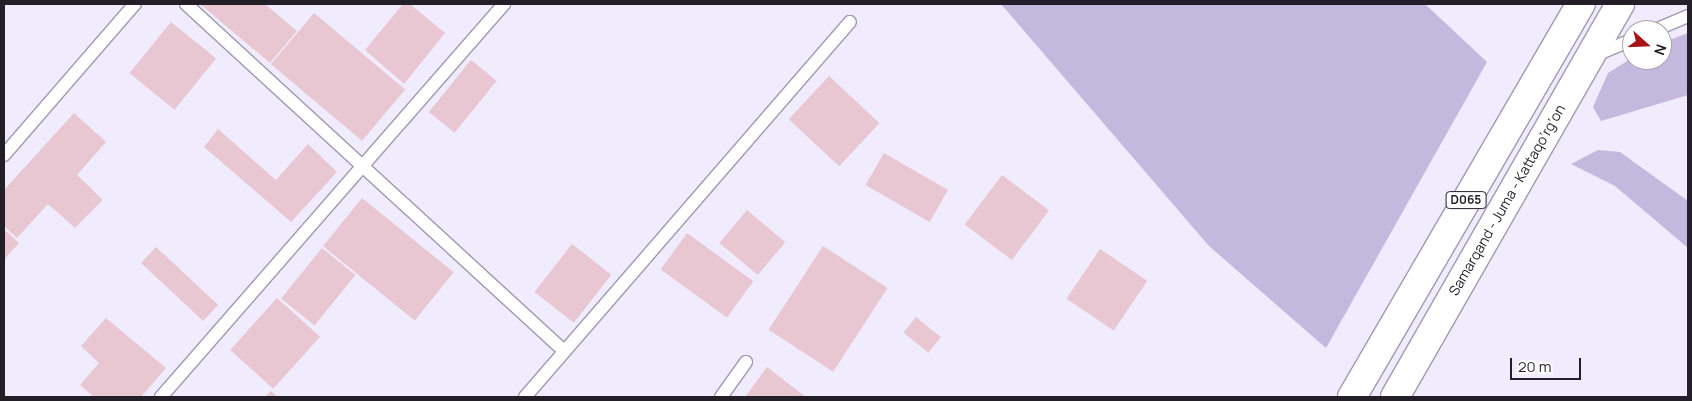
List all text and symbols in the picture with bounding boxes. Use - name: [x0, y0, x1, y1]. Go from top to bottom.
- north arrow: [1622, 20, 1672, 70]
- text: N: [1650, 42, 1671, 58]
- street label: Samarqand - Juma - Kattaqo‘rg‘on: [1445, 101, 1569, 299]
- road number: D065: [1445, 190, 1487, 210]
- scale bar: [1512, 348, 1583, 380]
- text: 20 m: [1518, 356, 1551, 377]

